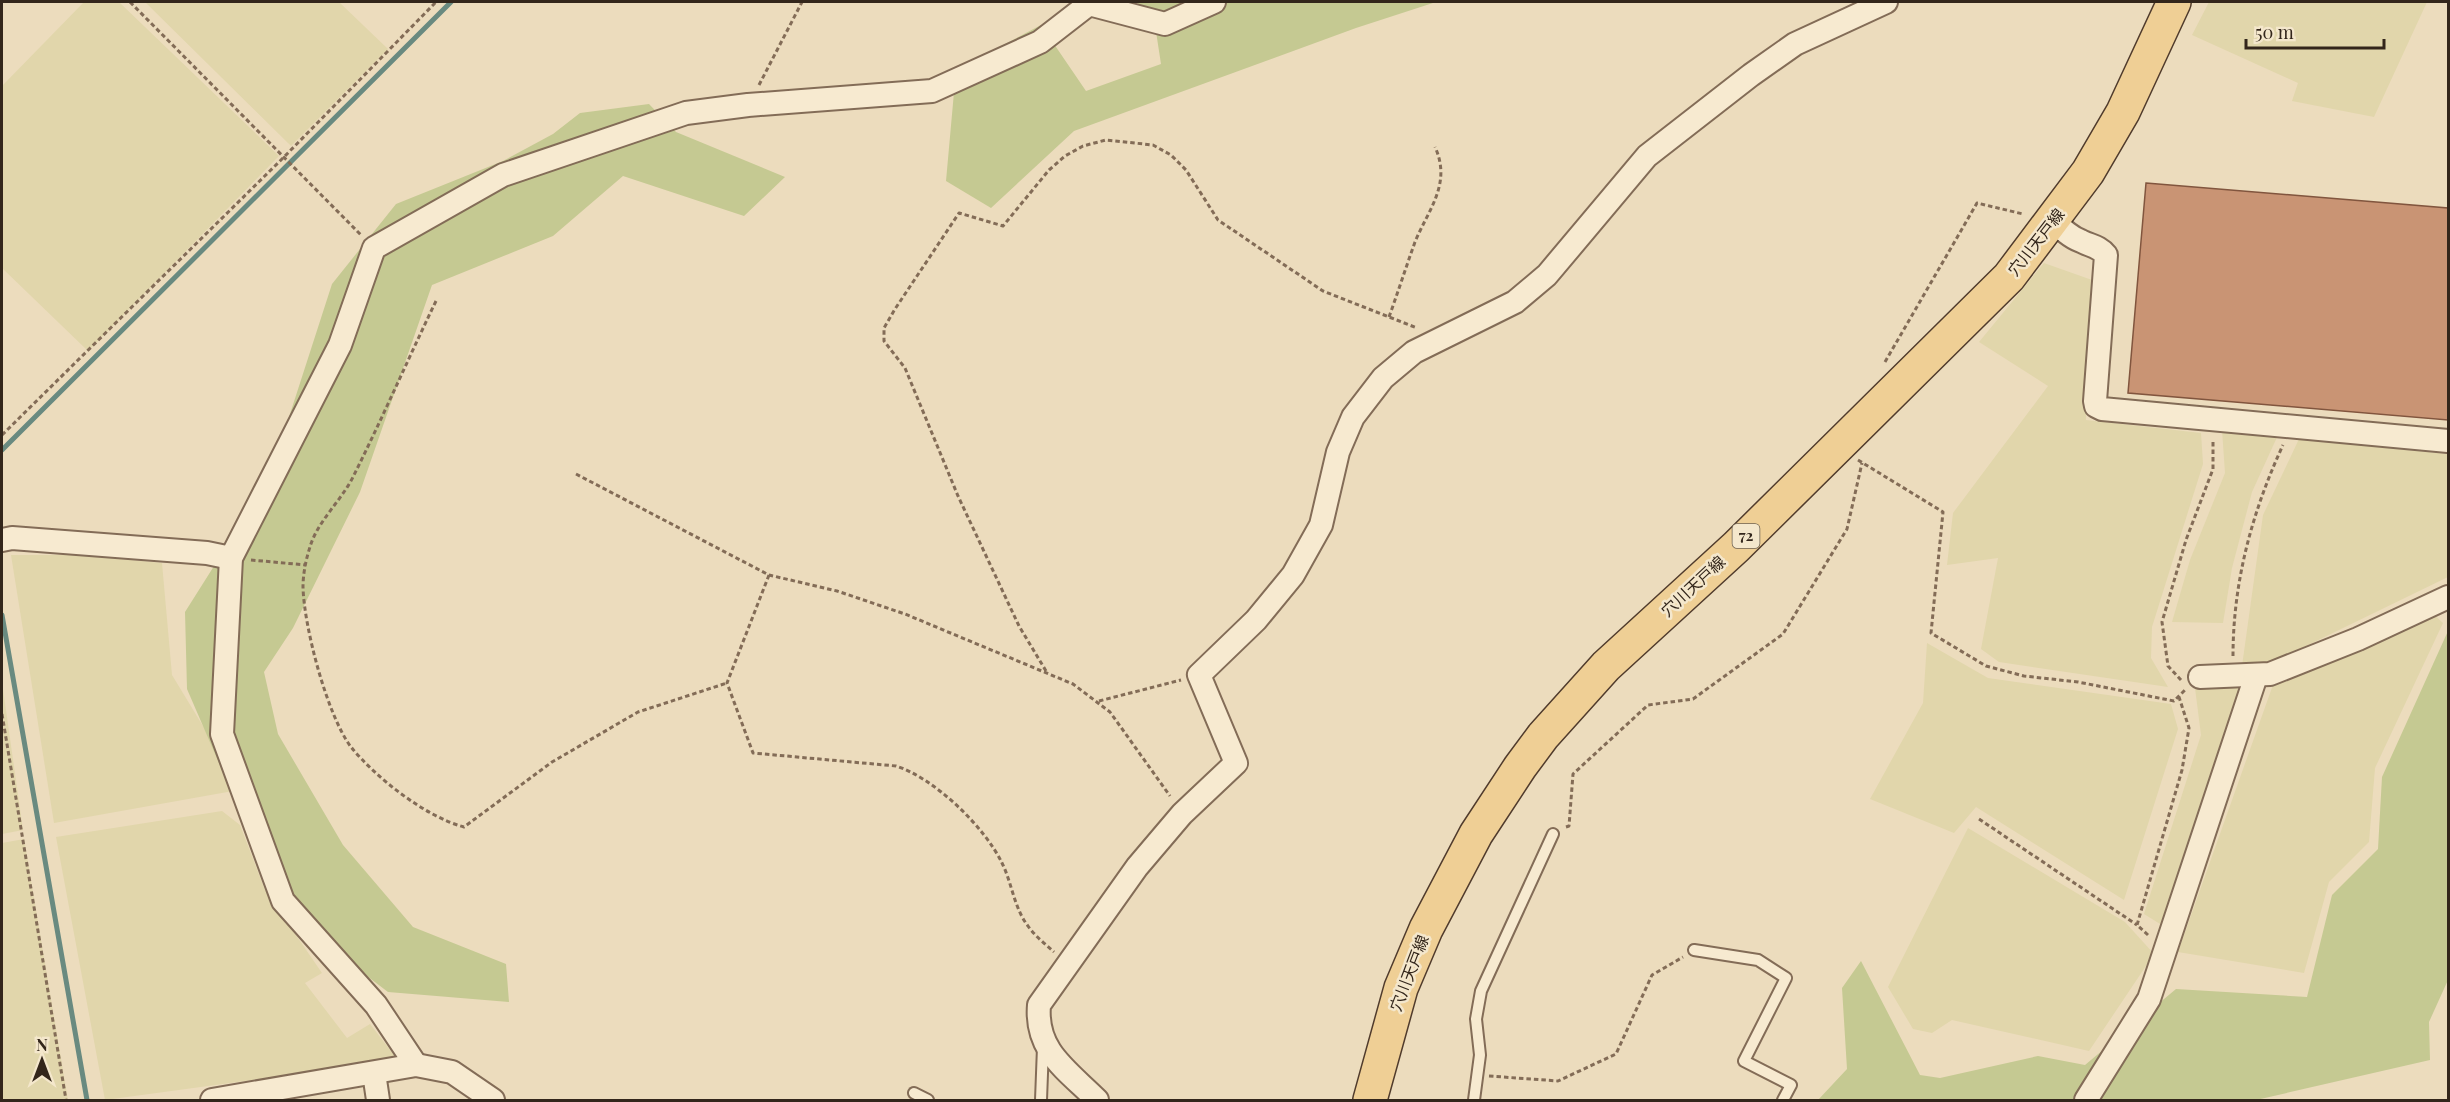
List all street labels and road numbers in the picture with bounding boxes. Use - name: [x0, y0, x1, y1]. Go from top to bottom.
- street label: 穴川天戸線: [2003, 204, 2069, 280]
- road number: 72: [1732, 524, 1760, 548]
- street label: 穴川天戸線: [1656, 551, 1729, 621]
- street label: 穴川天戸線: [1384, 932, 1433, 1014]

